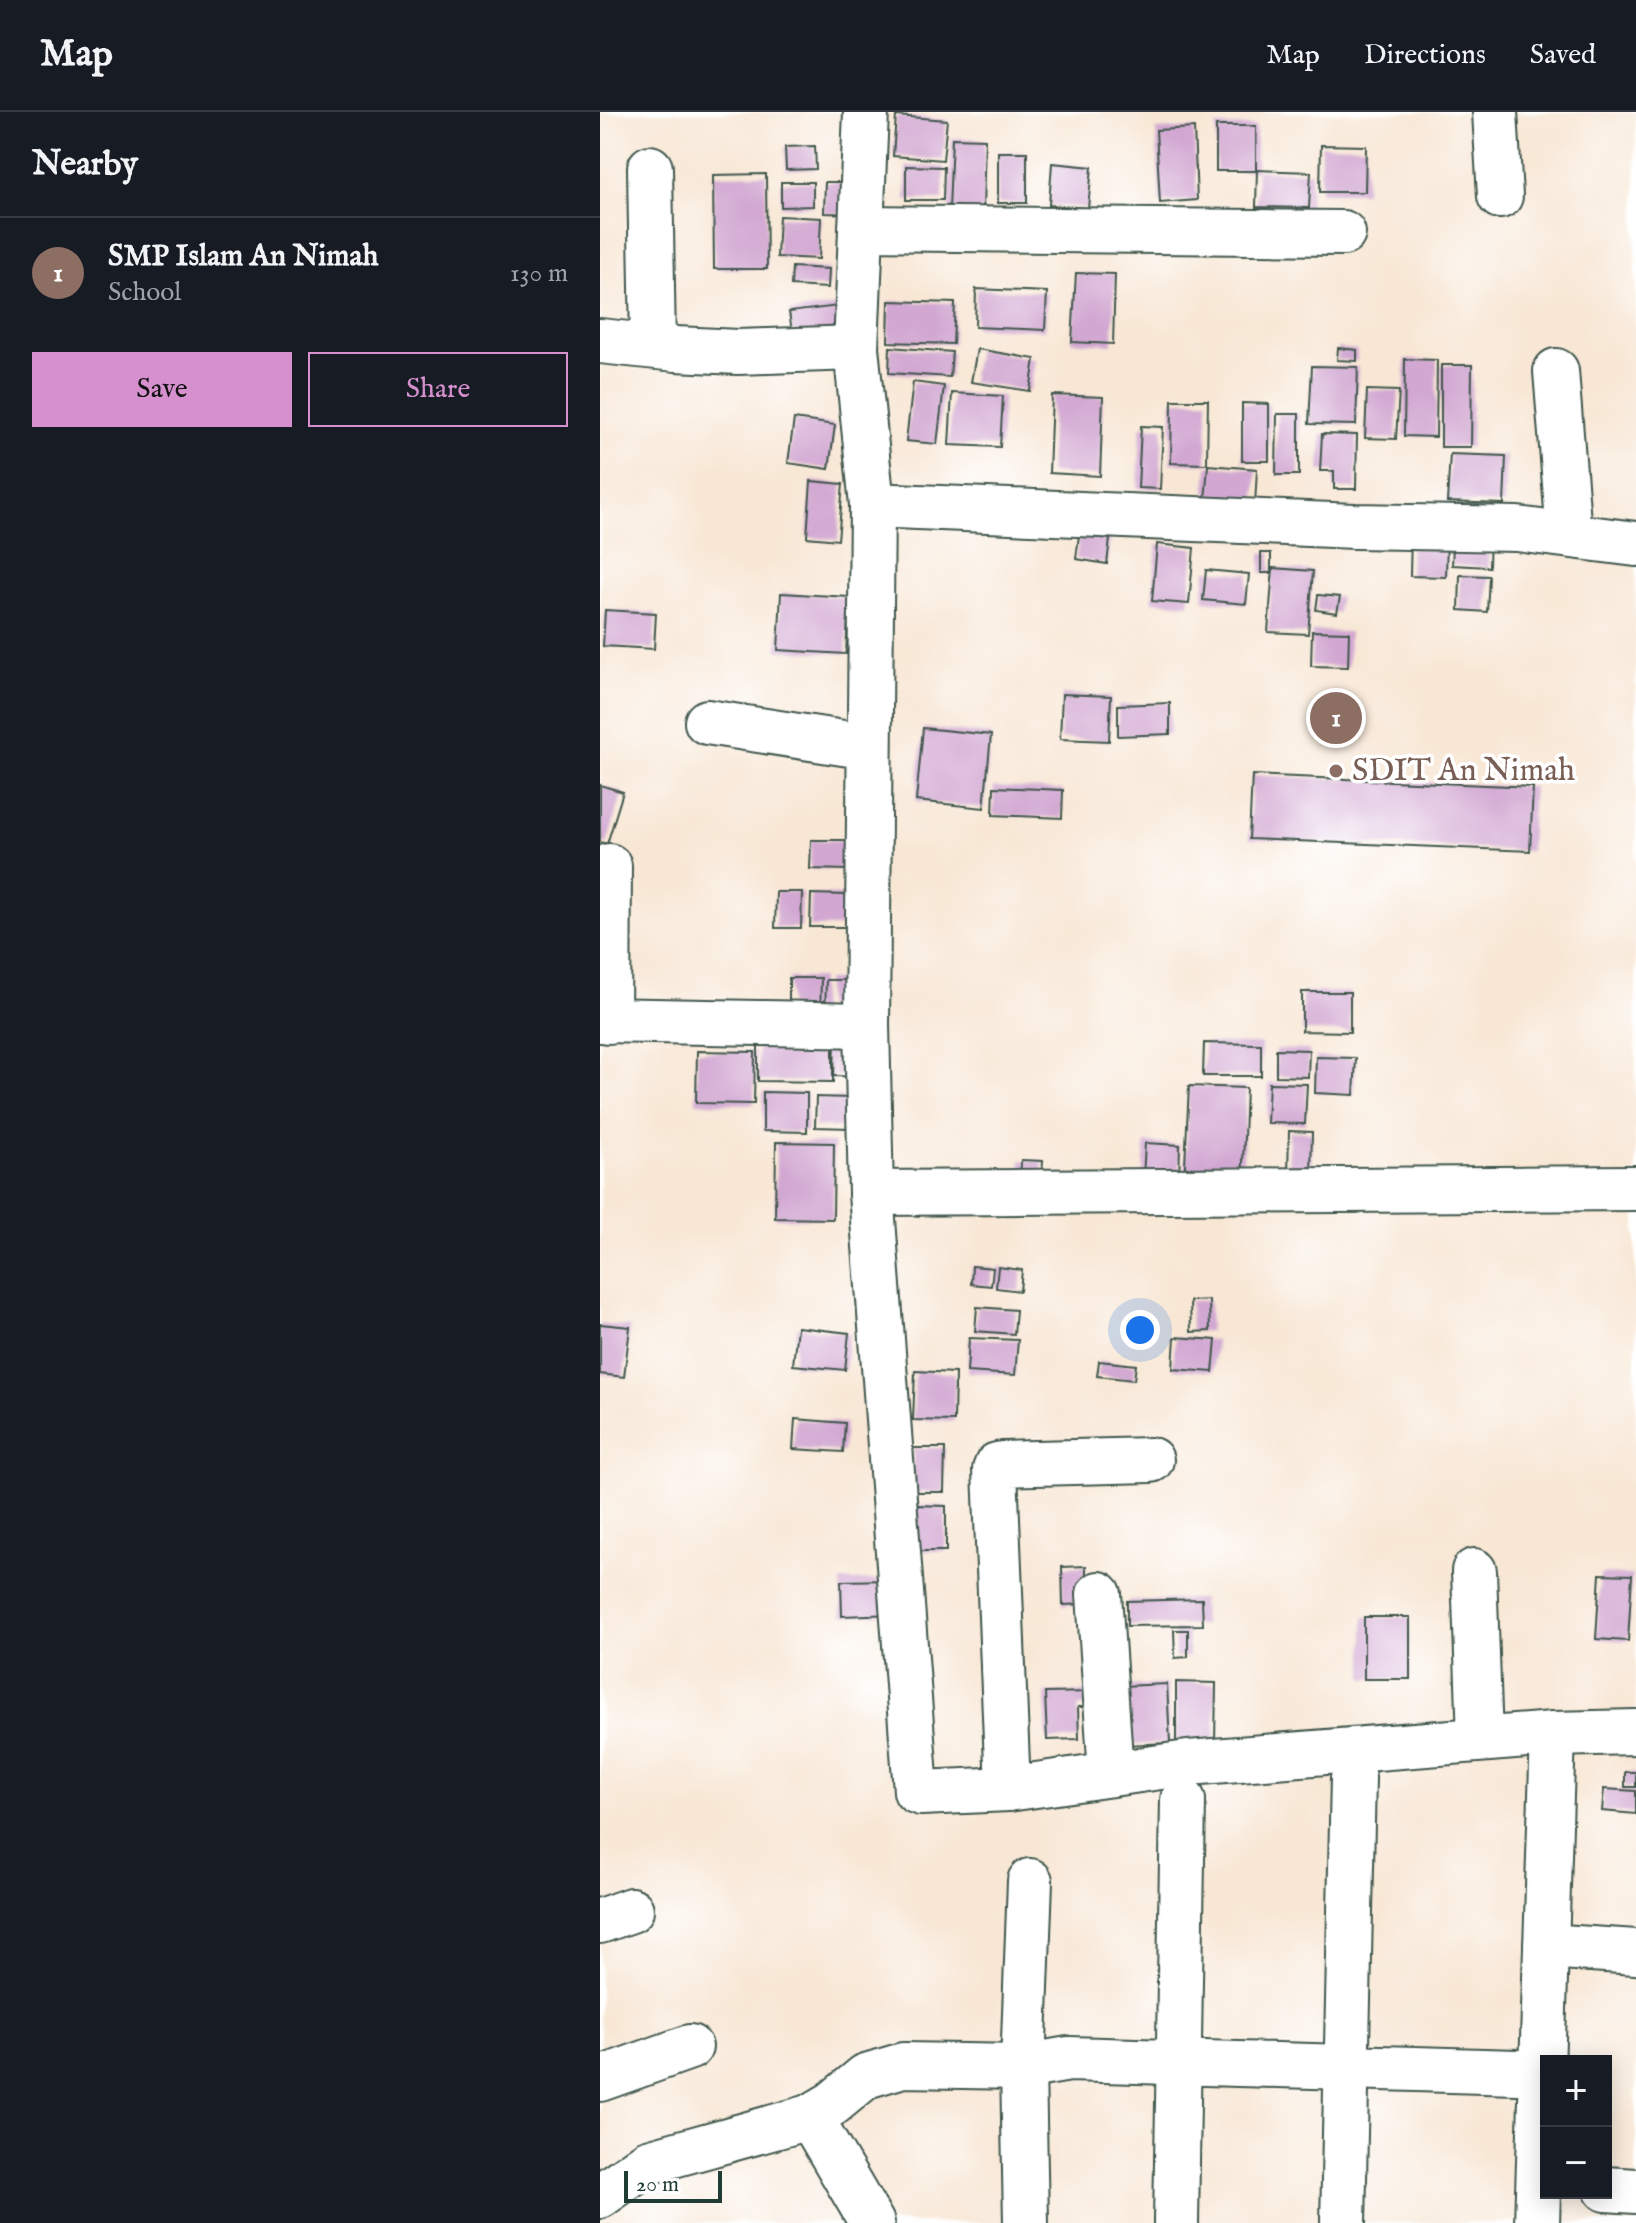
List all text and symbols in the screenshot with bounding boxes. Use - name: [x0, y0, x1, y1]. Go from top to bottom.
- text: Map: [40, 31, 113, 79]
- text: Map: [1266, 38, 1320, 73]
- text: Directions: [1364, 38, 1486, 73]
- text: Saved: [1530, 38, 1596, 73]
- text: Nearby: [32, 143, 138, 186]
- text: SMP Islam An Nimah: [108, 238, 378, 276]
- text: 1: [53, 257, 63, 290]
- text: 130 m: [510, 257, 568, 290]
- text: School: [108, 276, 181, 309]
- button: Save: [32, 352, 292, 427]
- button: Share: [308, 352, 568, 427]
- pin: 1: [1310, 688, 1362, 748]
- place label: SDIT An Nimah: [1352, 751, 1575, 792]
- marker: SDIT An Nimah: [1327, 762, 1345, 780]
- your location: [1120, 1310, 1160, 1350]
- map controls: [1540, 2055, 1612, 2199]
- button: +: [1540, 2055, 1612, 2127]
- button: −: [1540, 2127, 1612, 2199]
- scale bar: [624, 2167, 722, 2203]
- text: 20 m: [636, 2171, 679, 2199]

